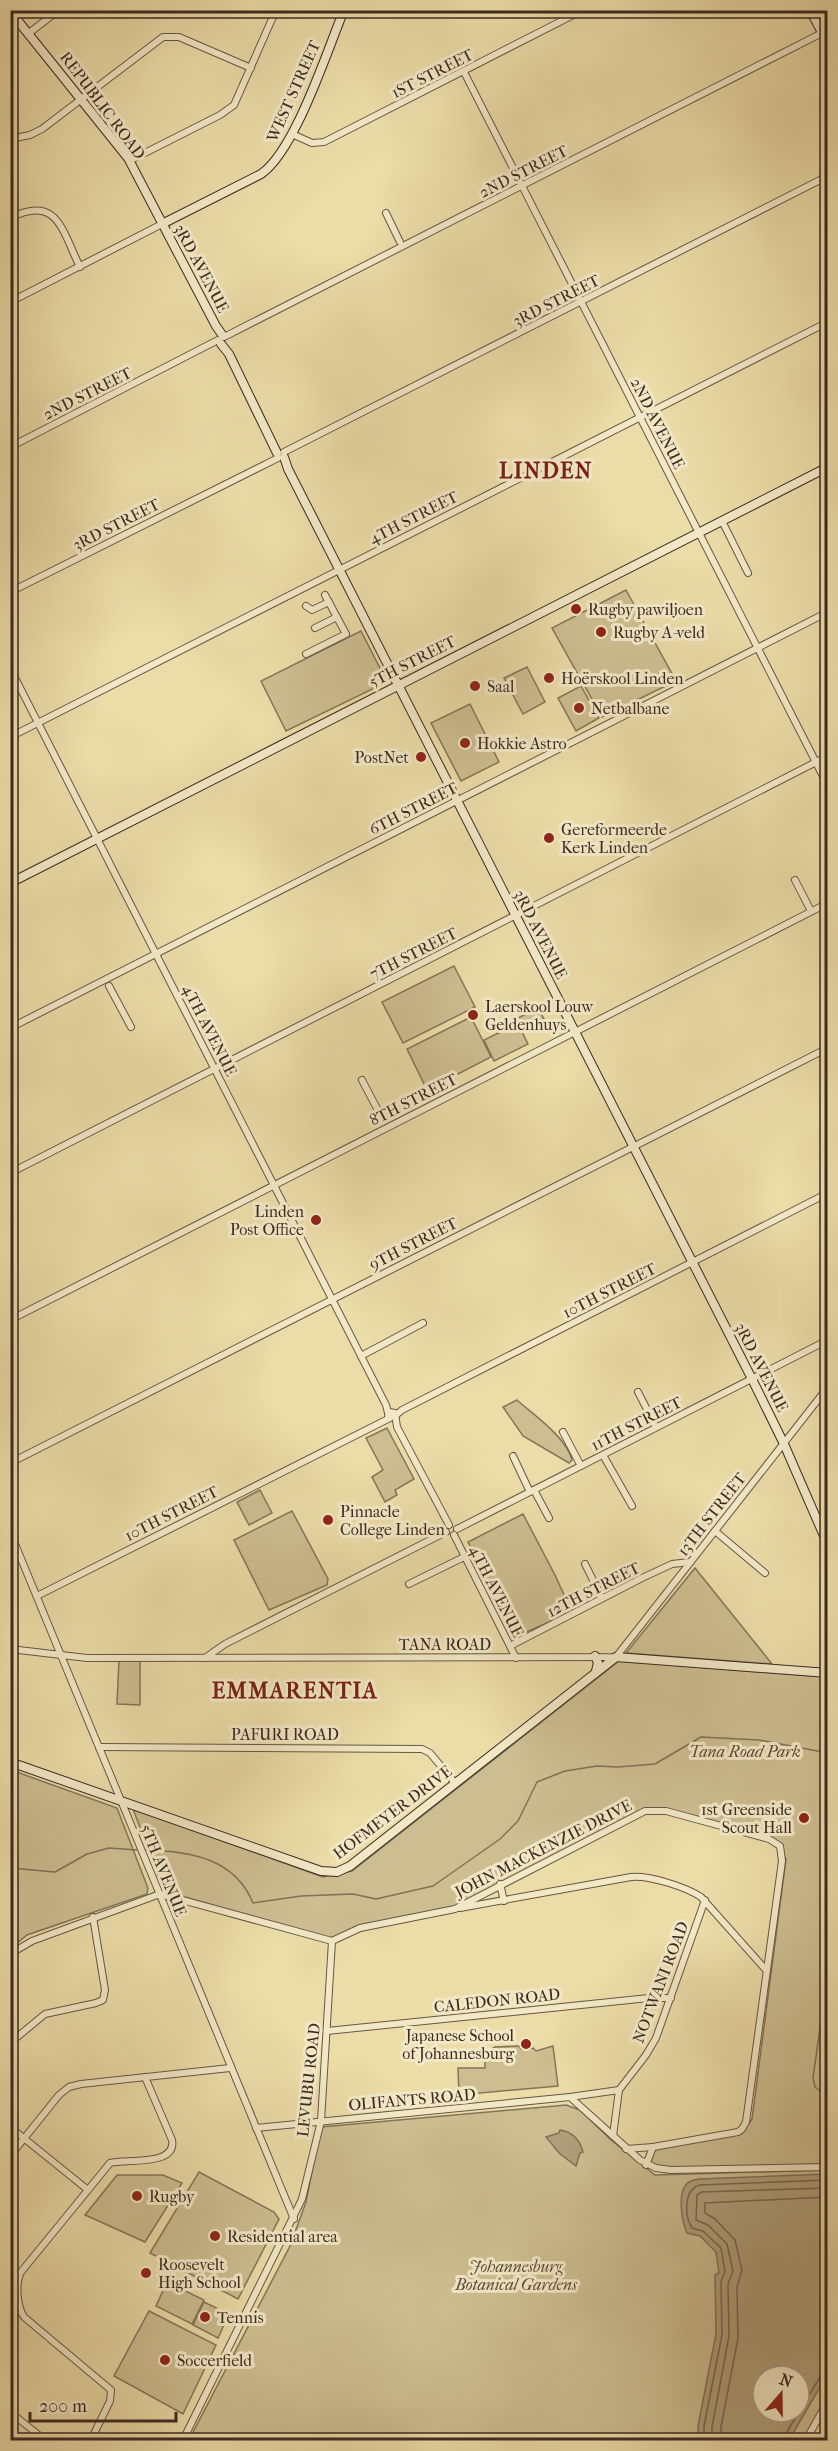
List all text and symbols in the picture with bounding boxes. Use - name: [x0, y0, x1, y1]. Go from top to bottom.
- street label: WEST STREET: [262, 37, 324, 146]
- street label: 1ST STREET: [388, 45, 476, 102]
- street label: REPUBLIC ROAD: [56, 48, 149, 163]
- street label: 2ND STREET: [476, 141, 571, 202]
- street label: 3RD AVENUE: [170, 221, 233, 316]
- street label: 3RD STREET: [510, 270, 603, 330]
- street label: 2ND STREET: [40, 363, 135, 424]
- street label: 2ND AVENUE: [626, 374, 689, 472]
- district label: LINDEN: [499, 458, 593, 484]
- street label: 4TH STREET: [366, 487, 461, 548]
- street label: 3RD STREET: [70, 494, 163, 554]
- place label: Rugby pawiljoen: [588, 600, 704, 619]
- marker: Rugby pawiljoen: [569, 602, 583, 616]
- place label: Rugby A-veld: [613, 623, 705, 642]
- marker: Rugby A-veld: [594, 625, 608, 639]
- street label: 5TH STREET: [366, 631, 459, 691]
- place label: Hoërskool Linden: [561, 669, 684, 688]
- marker: Hoërskool Linden: [542, 671, 556, 685]
- place label: Saal: [487, 677, 515, 696]
- marker: Saal: [468, 679, 482, 693]
- place label: Netbalbane: [591, 699, 670, 718]
- marker: Netbalbane: [572, 701, 586, 715]
- place label: Hokkie Astro: [477, 734, 567, 753]
- marker: Hokkie Astro: [458, 736, 472, 750]
- place label: PostNet: [355, 748, 409, 767]
- marker: PostNet: [414, 750, 428, 764]
- street label: 6TH STREET: [366, 778, 461, 839]
- place label: Gereformeerde Kerk Linden: [561, 820, 667, 857]
- marker: Gereformeerde Kerk Linden: [542, 831, 556, 845]
- street label: 3RD AVENUE: [510, 886, 571, 982]
- street label: 7TH STREET: [366, 923, 460, 984]
- street label: 4TH AVENUE: [178, 981, 241, 1079]
- place label: Laerskool Louw Geldenhuys: [485, 997, 594, 1034]
- marker: Laerskool Louw Geldenhuys: [466, 1008, 480, 1022]
- street label: 8TH STREET: [366, 1069, 460, 1130]
- place label: Linden Post Office: [230, 1202, 305, 1239]
- marker: Linden Post Office: [309, 1213, 323, 1227]
- street label: 9TH STREET: [366, 1213, 461, 1274]
- street label: 10TH STREET: [559, 1259, 659, 1322]
- street label: 3RD AVENUE: [731, 1319, 792, 1415]
- street label: 11TH STREET: [588, 1392, 685, 1454]
- street label: 13TH STREET: [673, 1469, 750, 1560]
- street label: 10TH STREET: [121, 1482, 221, 1545]
- place label: Pinnacle College Linden: [340, 1502, 445, 1539]
- marker: Pinnacle College Linden: [321, 1513, 335, 1527]
- street label: 4TH AVENUE: [465, 1542, 528, 1640]
- street label: 12TH STREET: [544, 1558, 643, 1621]
- street label: TANA ROAD: [399, 1635, 491, 1654]
- district label: EMMARENTIA: [212, 1678, 378, 1704]
- street label: PAFURI ROAD: [231, 1725, 339, 1744]
- park label: Tana Road Park: [689, 1742, 801, 1761]
- street label: HOFMEYER DRIVE: [329, 1761, 456, 1863]
- street label: JOHN MACKENZIE DRIVE: [450, 1795, 635, 1902]
- place label: 1st Greenside Scout Hall: [701, 1800, 793, 1837]
- marker: 1st Greenside Scout Hall: [797, 1811, 811, 1825]
- street label: 5TH AVENUE: [136, 1821, 191, 1919]
- street label: NOTWANI ROAD: [629, 1919, 692, 2046]
- street label: CALEDON ROAD: [433, 1984, 561, 2017]
- street label: LEVUBU ROAD: [293, 2022, 324, 2138]
- place label: Japanese School of Johannesburg: [402, 2026, 515, 2063]
- marker: Japanese School of Johannesburg: [519, 2037, 533, 2051]
- street label: OLIFANTS ROAD: [348, 2084, 477, 2115]
- place label: Rugby: [149, 2187, 195, 2206]
- marker: Rugby: [130, 2189, 144, 2203]
- place label: Residential area: [227, 2227, 338, 2246]
- marker: Residential area: [208, 2229, 222, 2243]
- place label: Roosevelt High School: [158, 2255, 242, 2292]
- park label: Johannesburg Botanical Gardens: [454, 2257, 578, 2294]
- marker: Roosevelt High School: [139, 2266, 153, 2280]
- place label: Tennis: [217, 2308, 264, 2327]
- marker: Tennis: [198, 2310, 212, 2324]
- place label: Soccerfield: [177, 2351, 252, 2370]
- marker: Soccerfield: [158, 2353, 172, 2367]
- north arrow: [751, 2364, 811, 2424]
- text: N: [777, 2369, 796, 2392]
- scale bar: [30, 2385, 176, 2423]
- text: 200 m: [39, 2396, 87, 2417]

